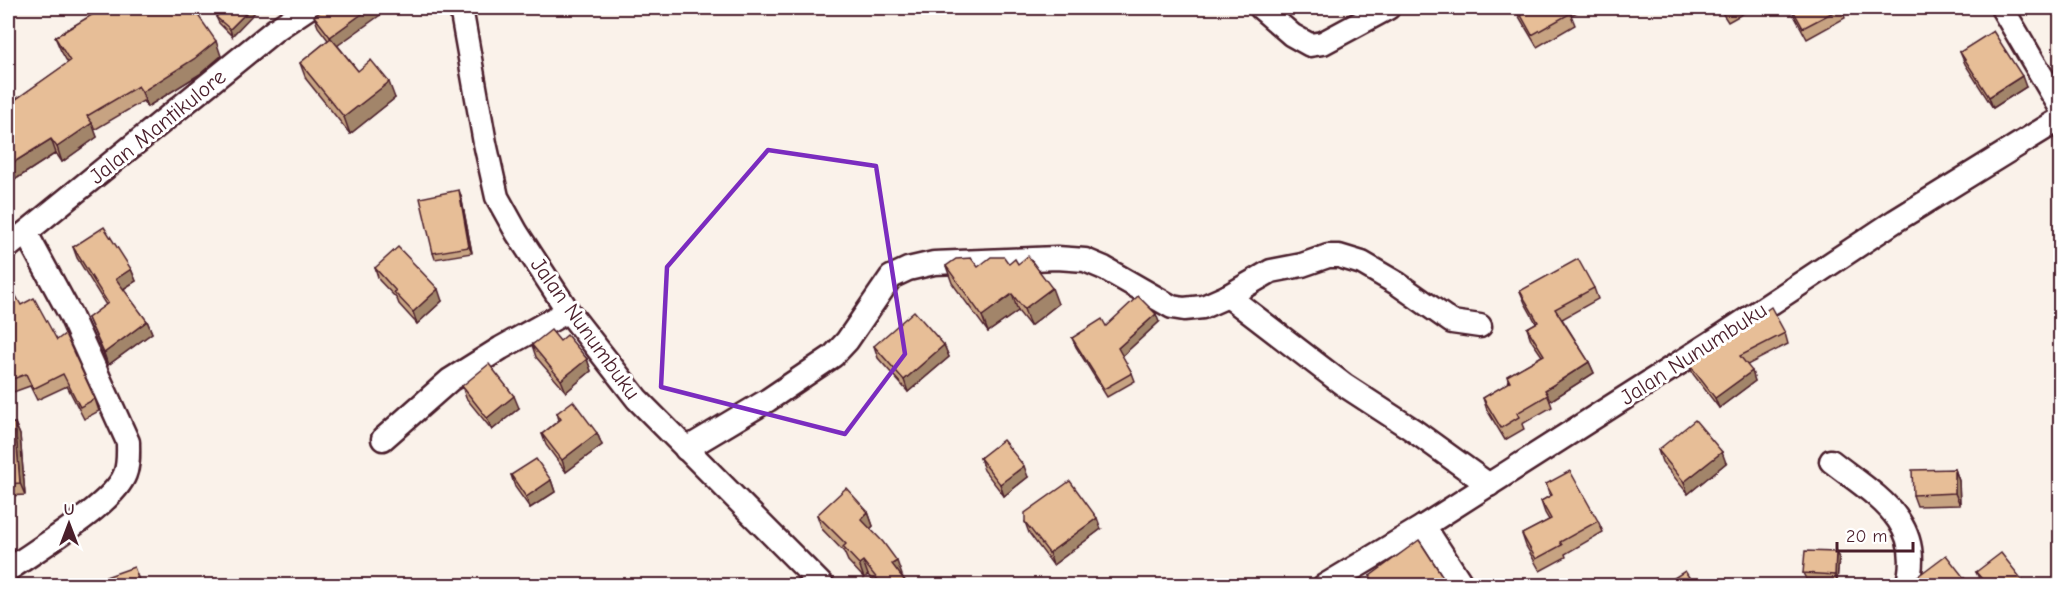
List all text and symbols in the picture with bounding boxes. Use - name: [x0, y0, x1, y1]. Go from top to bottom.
- street label: Jalan Mantikulore: [84, 64, 231, 190]
- street label: Jalan Nunumbuku: [525, 252, 645, 405]
- street label: Jalan Nunumbuku: [1615, 297, 1772, 411]
- north arrow: [39, 494, 99, 554]
- text: U: [64, 501, 74, 519]
- scale bar: [1837, 515, 1914, 553]
- text: 20 m: [1846, 526, 1887, 547]

